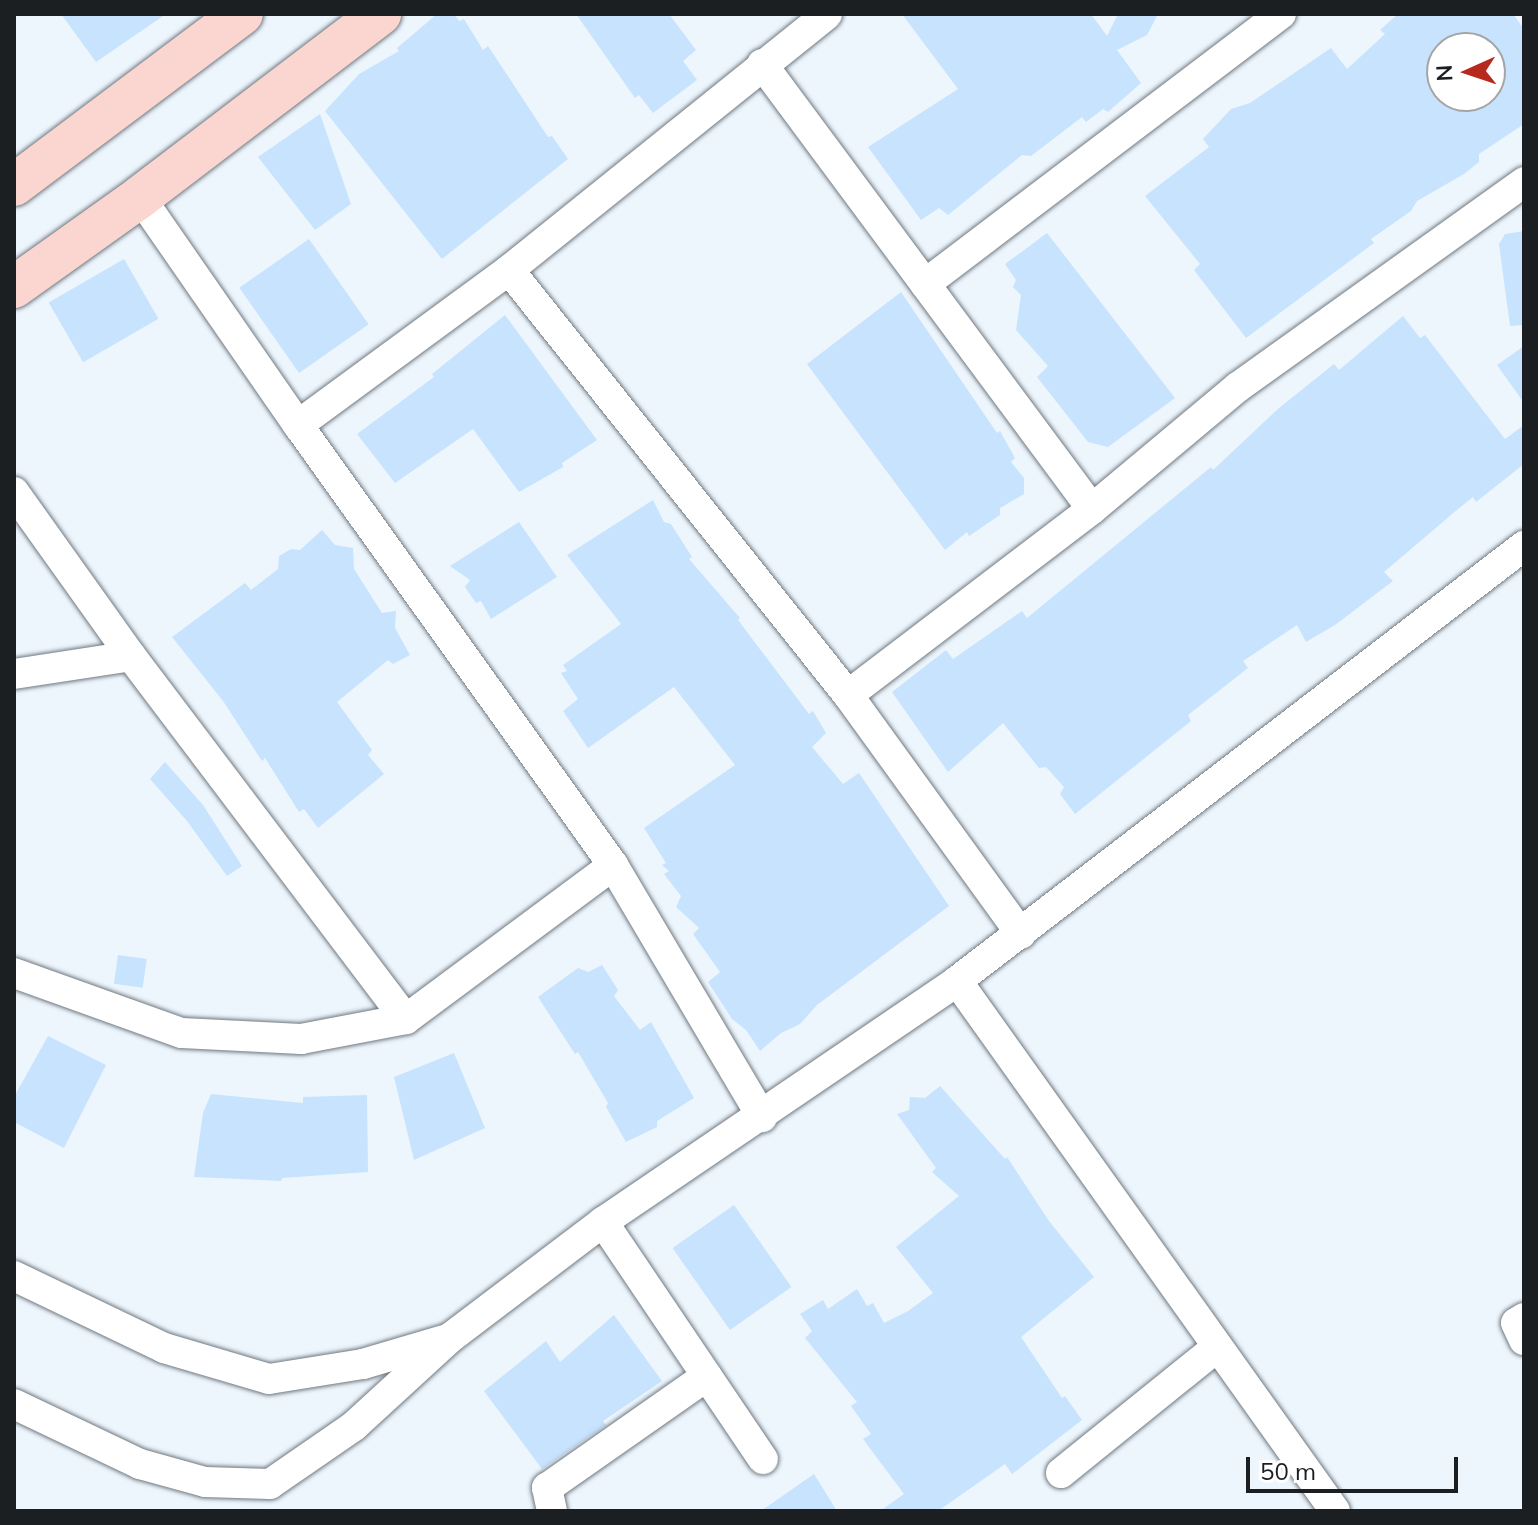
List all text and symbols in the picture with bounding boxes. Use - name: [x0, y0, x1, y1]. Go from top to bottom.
- north arrow: [1426, 32, 1506, 112]
- text: N: [1430, 64, 1458, 82]
- scale bar: [1250, 1441, 1462, 1491]
- text: 50 m: [1260, 1456, 1316, 1486]

